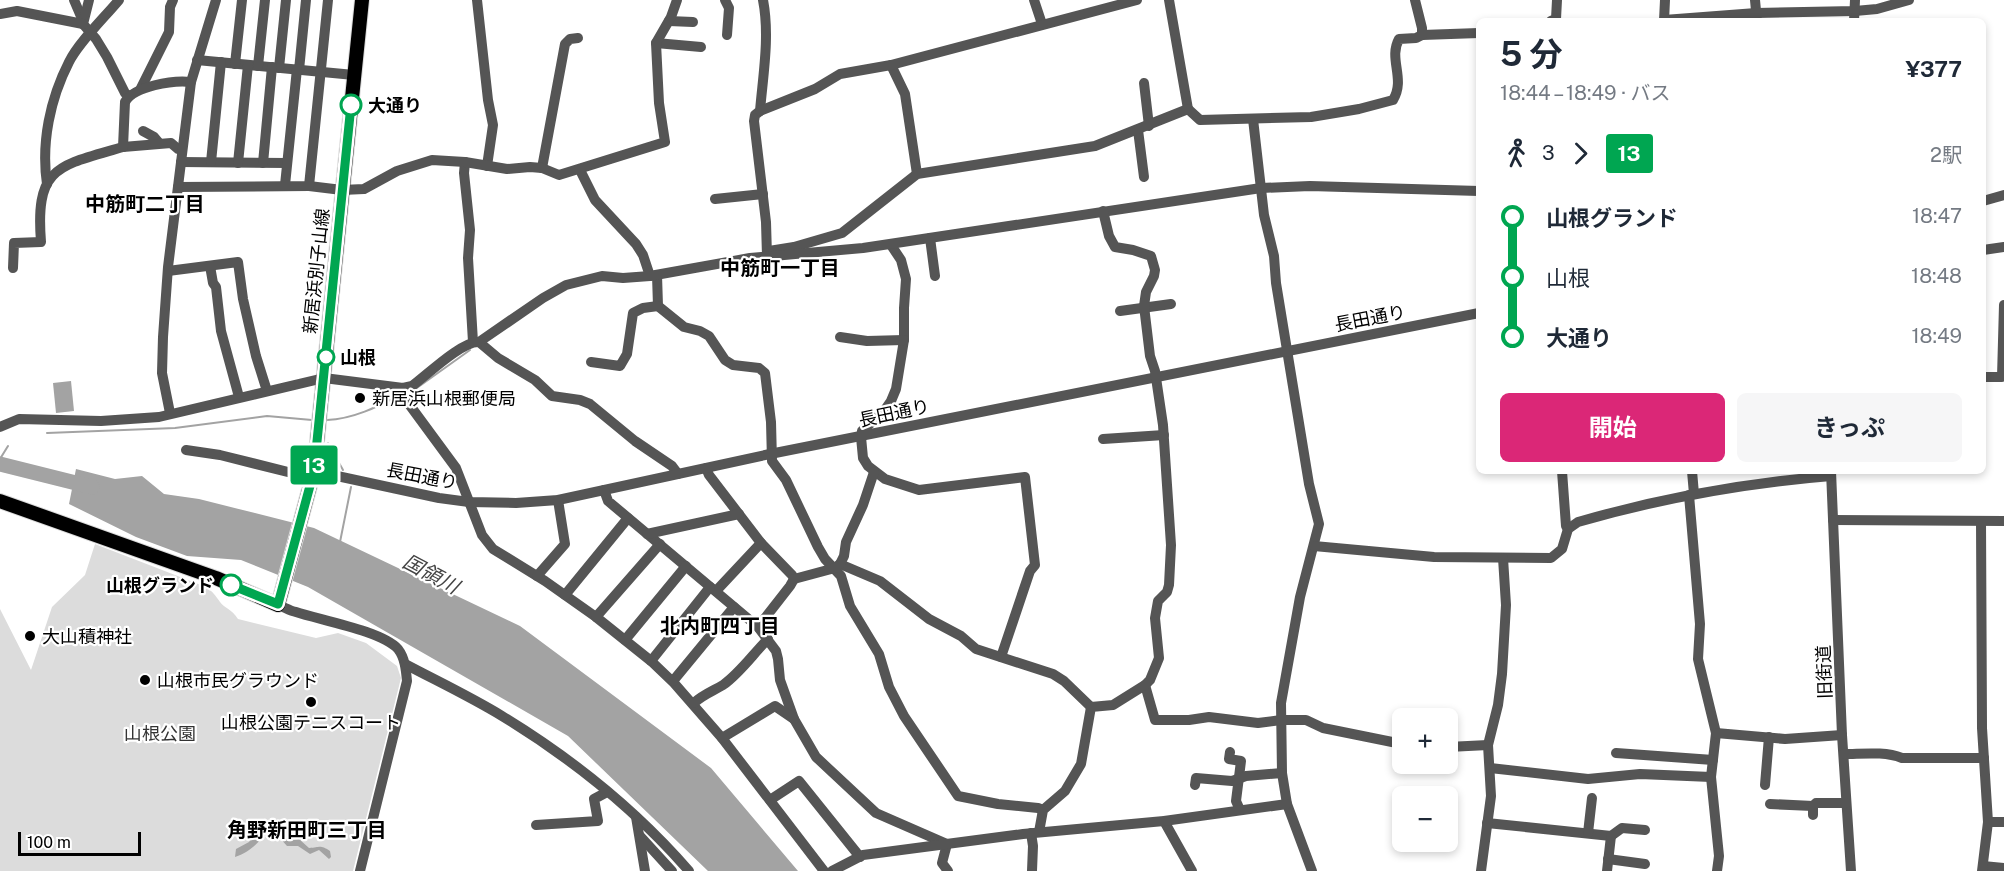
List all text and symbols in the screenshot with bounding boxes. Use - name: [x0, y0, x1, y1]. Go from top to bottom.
- text: 5 分: [1500, 35, 1563, 73]
- text: ¥377: [1906, 56, 1962, 82]
- text: 18:44 – 18:49 · バス: [1500, 81, 1671, 105]
- marker: 大通り: [340, 94, 362, 116]
- place label: 大通り: [368, 95, 422, 116]
- icon: walk: [1500, 137, 1533, 170]
- icon: forward: [1564, 137, 1597, 170]
- text: 3: [1542, 141, 1555, 165]
- text: 13: [1618, 141, 1641, 166]
- text: 2駅: [1930, 143, 1962, 167]
- district label: 中筋町二丁目: [85, 192, 205, 216]
- text: 18:47: [1912, 204, 1962, 228]
- text: 山根グランド: [1546, 205, 1678, 231]
- street label: 新居浜別子山線: [299, 207, 333, 335]
- district label: 中筋町一丁目: [720, 256, 840, 280]
- text: 18:48: [1911, 264, 1962, 288]
- text: 山根: [1546, 265, 1590, 291]
- street label: 長田通り: [1333, 301, 1407, 335]
- text: 18:49: [1911, 324, 1962, 348]
- text: 大通り: [1546, 325, 1612, 351]
- place label: 山根: [340, 347, 376, 368]
- marker: 山根: [317, 348, 335, 366]
- place label: 新居浜山根郵便局: [372, 388, 516, 409]
- marker: 新居浜山根郵便局: [353, 391, 367, 405]
- button: 開始: [1500, 393, 1725, 462]
- button: きっぷ: [1737, 393, 1962, 462]
- street label: 長田通り: [857, 395, 931, 431]
- line badge: 13: [287, 446, 341, 484]
- text: 13: [303, 453, 325, 478]
- street label: 長田通り: [385, 459, 459, 493]
- water label: 国領川: [399, 549, 465, 600]
- marker: 山根グランド: [220, 574, 242, 596]
- place label: 山根グランド: [106, 575, 214, 596]
- district label: 北内町四丁目: [660, 614, 780, 638]
- place label: 大山積神社: [42, 626, 132, 647]
- marker: 大山積神社: [23, 629, 37, 643]
- street label: 旧街道: [1813, 645, 1835, 699]
- place label: 山根市民グラウンド: [157, 670, 319, 691]
- marker: 山根市民グラウンド: [138, 673, 152, 687]
- marker: 山根公園テニスコート: [304, 695, 318, 709]
- map controls: [1392, 708, 1458, 852]
- button: +: [1392, 708, 1458, 774]
- place label: 山根公園テニスコート: [221, 712, 401, 733]
- park label: 山根公園: [124, 723, 196, 744]
- button: −: [1392, 786, 1458, 852]
- district label: 角野新田町三丁目: [227, 818, 387, 842]
- scale bar: [18, 829, 141, 856]
- text: 100 m: [27, 833, 71, 852]

